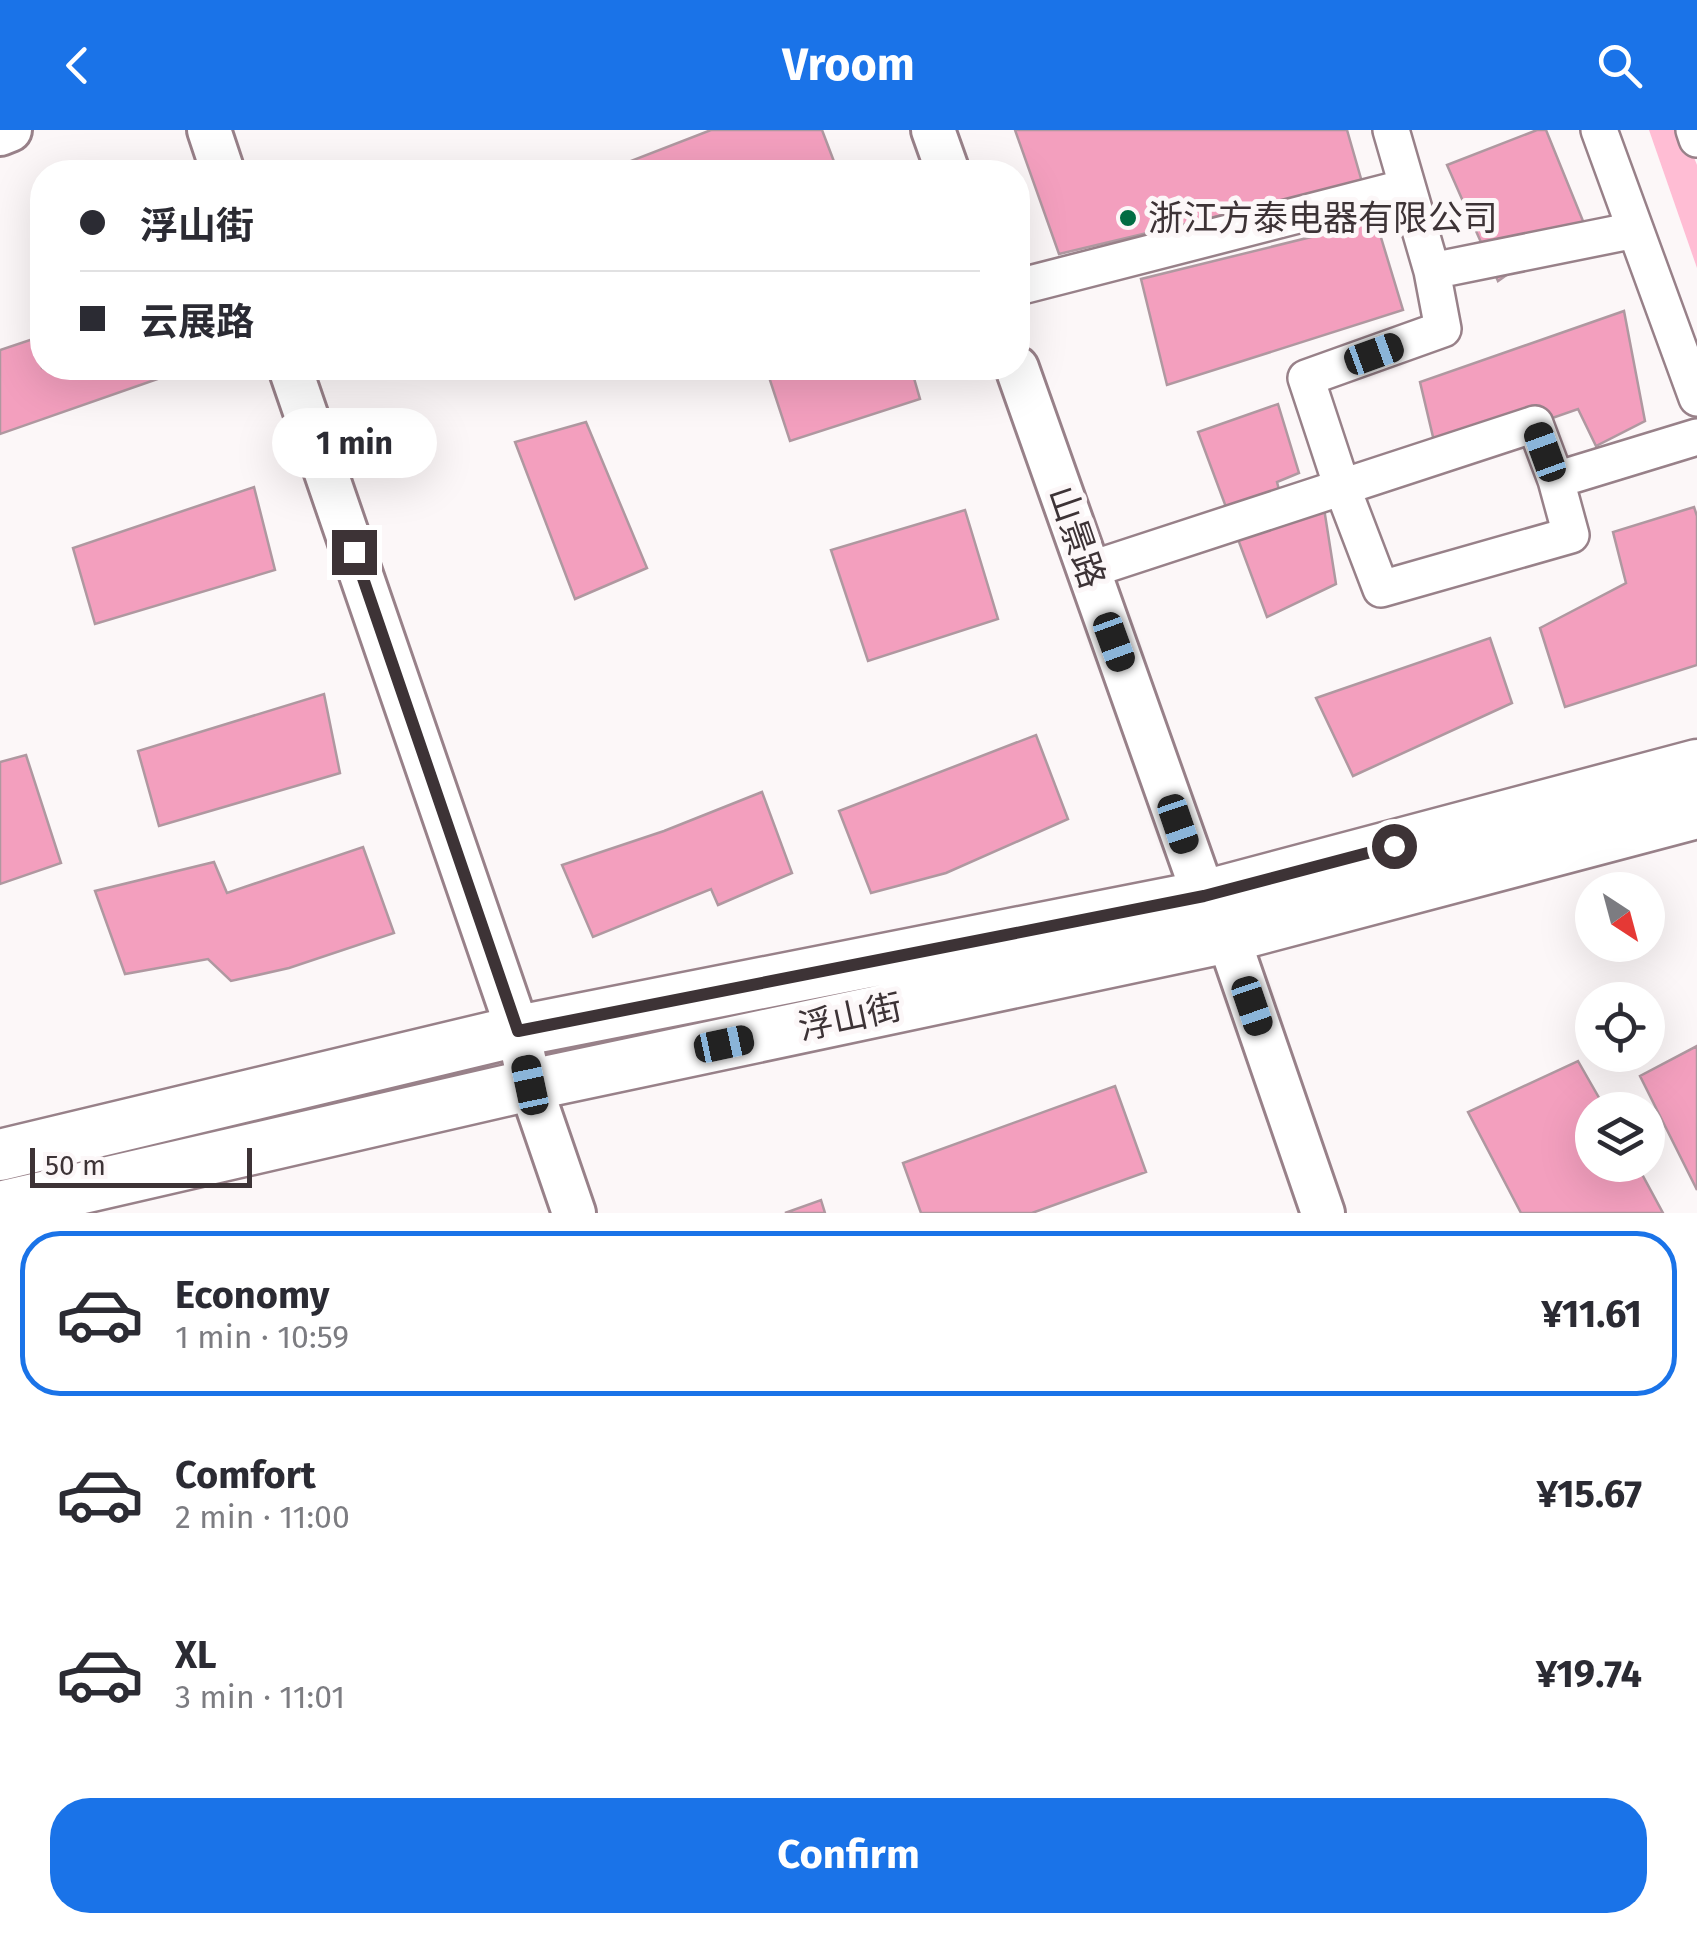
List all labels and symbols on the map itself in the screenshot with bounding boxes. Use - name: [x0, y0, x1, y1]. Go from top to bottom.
- place label: 浙江方泰电器有限公司: [1148, 197, 1498, 239]
- marker: 浙江方泰电器有限公司: [1117, 207, 1139, 229]
- car: [1341, 330, 1407, 378]
- callout: 1 min: [272, 407, 436, 477]
- car: [1521, 419, 1569, 485]
- street label: 山景路: [1040, 481, 1114, 593]
- route end: [332, 530, 377, 575]
- car: [1090, 609, 1138, 675]
- car: [1154, 791, 1202, 857]
- route start: [1372, 824, 1417, 869]
- north arrow: [1575, 872, 1665, 962]
- car: [1228, 973, 1276, 1039]
- street label: 浮山街: [794, 986, 906, 1048]
- car: [692, 1023, 756, 1065]
- car: [509, 1053, 551, 1117]
- scale bar: [30, 1143, 252, 1188]

